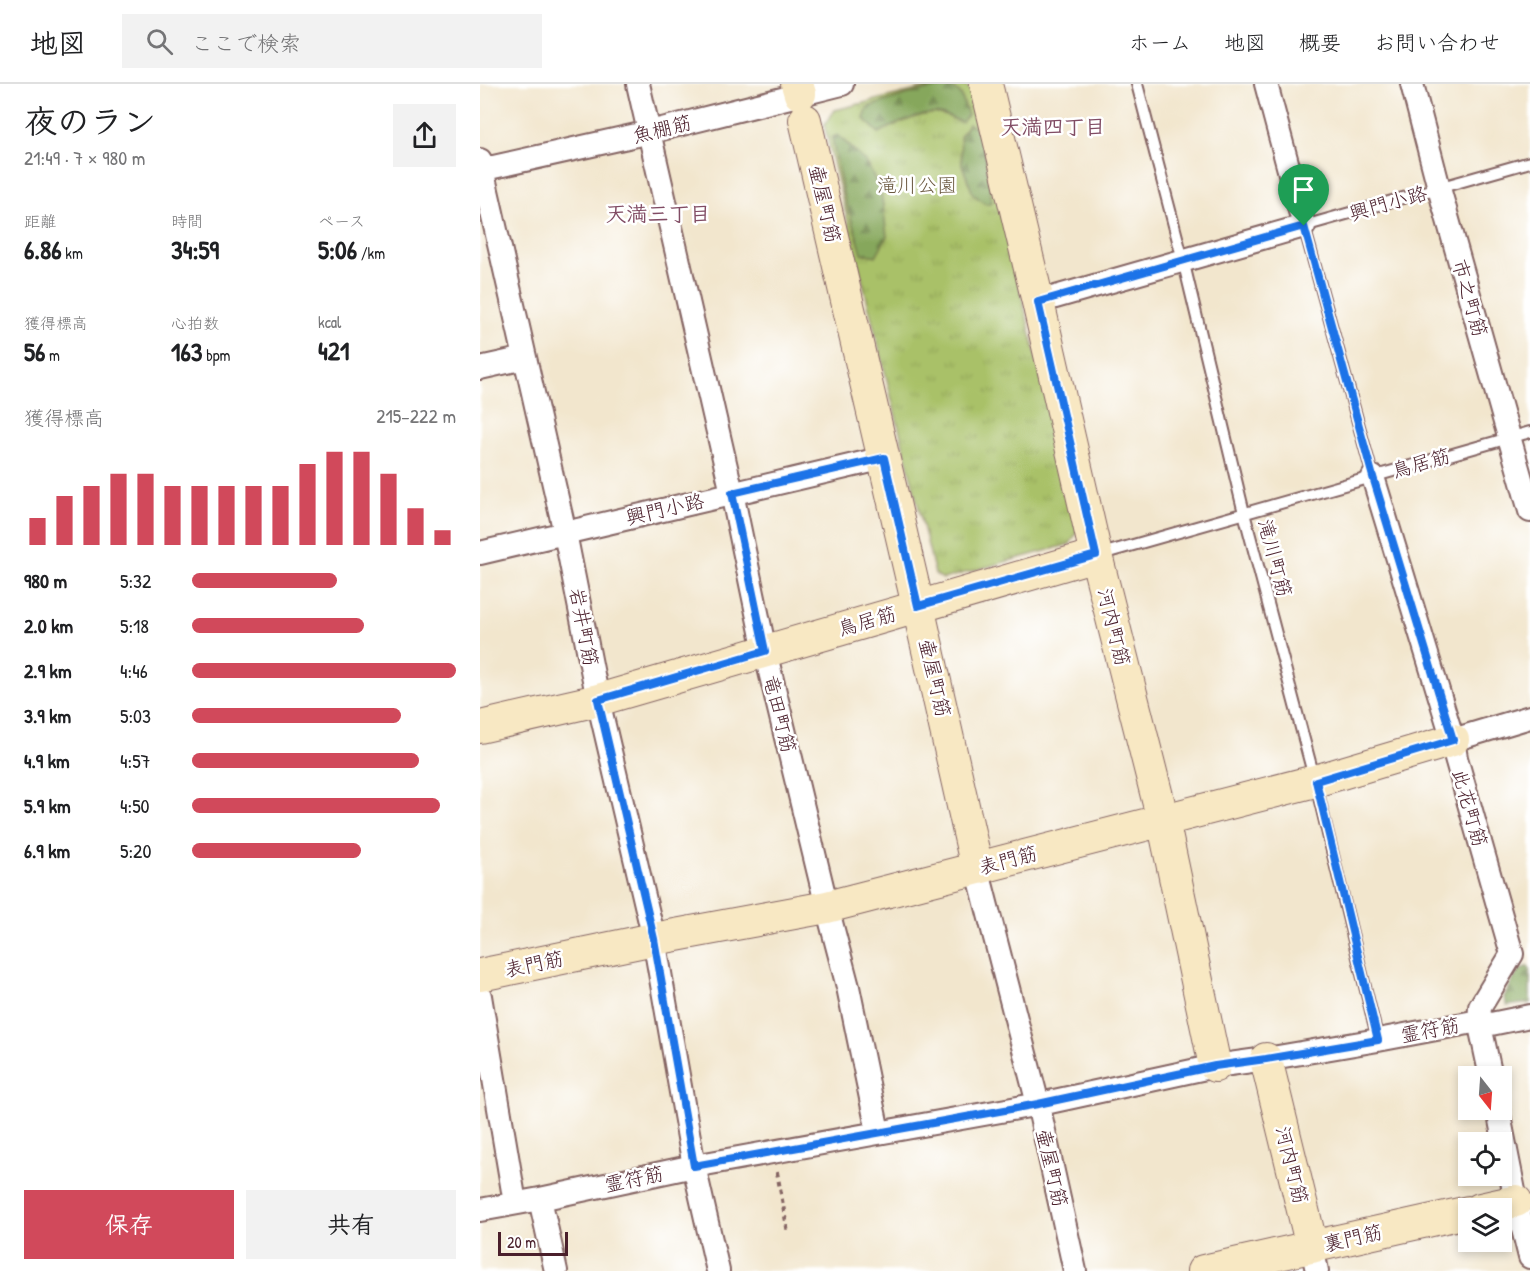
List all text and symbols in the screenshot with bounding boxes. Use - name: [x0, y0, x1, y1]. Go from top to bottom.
- search box: [122, 14, 542, 68]
- text: 地図: [30, 24, 86, 62]
- icon: search: [143, 25, 176, 58]
- text: ここで検索: [191, 28, 301, 58]
- text: ホーム: [1129, 28, 1191, 57]
- text: 地図: [1224, 28, 1266, 57]
- text: 概要: [1299, 28, 1341, 57]
- text: お問い合わせ: [1374, 28, 1500, 57]
- text: 夜のラン: [24, 99, 156, 143]
- button: share: [393, 104, 456, 167]
- street label: 魚棚筋: [630, 108, 694, 149]
- district label: 天満四丁目: [1001, 112, 1106, 141]
- text: 21:49 · 7 × 980 m: [24, 144, 145, 171]
- street label: 壷屋町筋: [803, 162, 848, 246]
- pin: [1278, 164, 1329, 226]
- park label: 滝川公園: [877, 171, 957, 198]
- icon: arrive: [1287, 173, 1320, 206]
- street label: 興門小路: [1346, 179, 1430, 227]
- district label: 天満三丁目: [606, 199, 711, 228]
- text: 距離: [24, 210, 56, 232]
- text: 時間: [171, 210, 203, 232]
- text: ペース: [318, 210, 365, 232]
- text: 6.86: [24, 232, 62, 267]
- text: 34:59: [171, 232, 219, 267]
- text: 5:06: [318, 232, 357, 267]
- text: km: [62, 242, 83, 264]
- text: /km: [357, 242, 385, 264]
- street label: 市之町筋: [1446, 256, 1494, 340]
- text: kcal: [318, 311, 341, 333]
- text: 獲得標高: [24, 312, 88, 334]
- text: 心拍数: [171, 312, 219, 334]
- text: 421: [318, 333, 349, 368]
- text: 56: [24, 334, 45, 369]
- text: 163: [171, 334, 202, 369]
- text: m: [45, 344, 60, 366]
- text: bpm: [202, 344, 230, 366]
- text: 215–222 m: [376, 402, 456, 429]
- text: 獲得標高: [24, 404, 104, 431]
- street label: 鳥居筋: [1388, 441, 1453, 484]
- street label: 興門小路: [623, 486, 707, 531]
- street label: 滝川町筋: [1252, 516, 1299, 600]
- text: 980 m: [24, 567, 67, 594]
- text: 5:32: [120, 567, 151, 594]
- street label: 岩井町筋: [564, 585, 605, 669]
- street label: 河内町筋: [1092, 585, 1137, 669]
- street label: 鳥居筋: [834, 599, 899, 642]
- text: 2.0 km: [24, 612, 73, 639]
- text: 5:18: [120, 612, 149, 639]
- street label: 壷屋町筋: [913, 636, 958, 720]
- text: 2.9 km: [24, 657, 71, 684]
- text: 4:46: [120, 657, 148, 684]
- street label: 竜田町筋: [758, 672, 803, 756]
- text: 3.9 km: [24, 702, 71, 729]
- text: 5:03: [120, 702, 151, 729]
- text: 4.9 km: [24, 747, 70, 774]
- text: 4:57: [120, 747, 151, 774]
- street label: 此花町筋: [1446, 766, 1494, 850]
- text: 5.9 km: [24, 792, 71, 819]
- text: 4:50: [120, 792, 150, 819]
- text: 6.9 km: [24, 837, 70, 864]
- text: 5:20: [120, 837, 151, 864]
- street label: 表門筋: [975, 839, 1040, 880]
- street label: 表門筋: [502, 944, 566, 983]
- street label: 霊符筋: [1398, 1011, 1462, 1048]
- north arrow: [1458, 1066, 1512, 1120]
- map controls: [1458, 1066, 1512, 1252]
- street label: 河内町筋: [1270, 1123, 1315, 1207]
- street label: 壷屋町筋: [1030, 1126, 1075, 1210]
- button: locate: [1458, 1132, 1512, 1186]
- street label: 霊符筋: [602, 1159, 666, 1198]
- button: 保存: [24, 1190, 234, 1259]
- button: 共有: [246, 1190, 456, 1259]
- button: layers: [1458, 1198, 1512, 1252]
- street label: 裏門筋: [1321, 1218, 1385, 1257]
- scale bar: [498, 1229, 568, 1256]
- text: 20 m: [507, 1231, 536, 1253]

